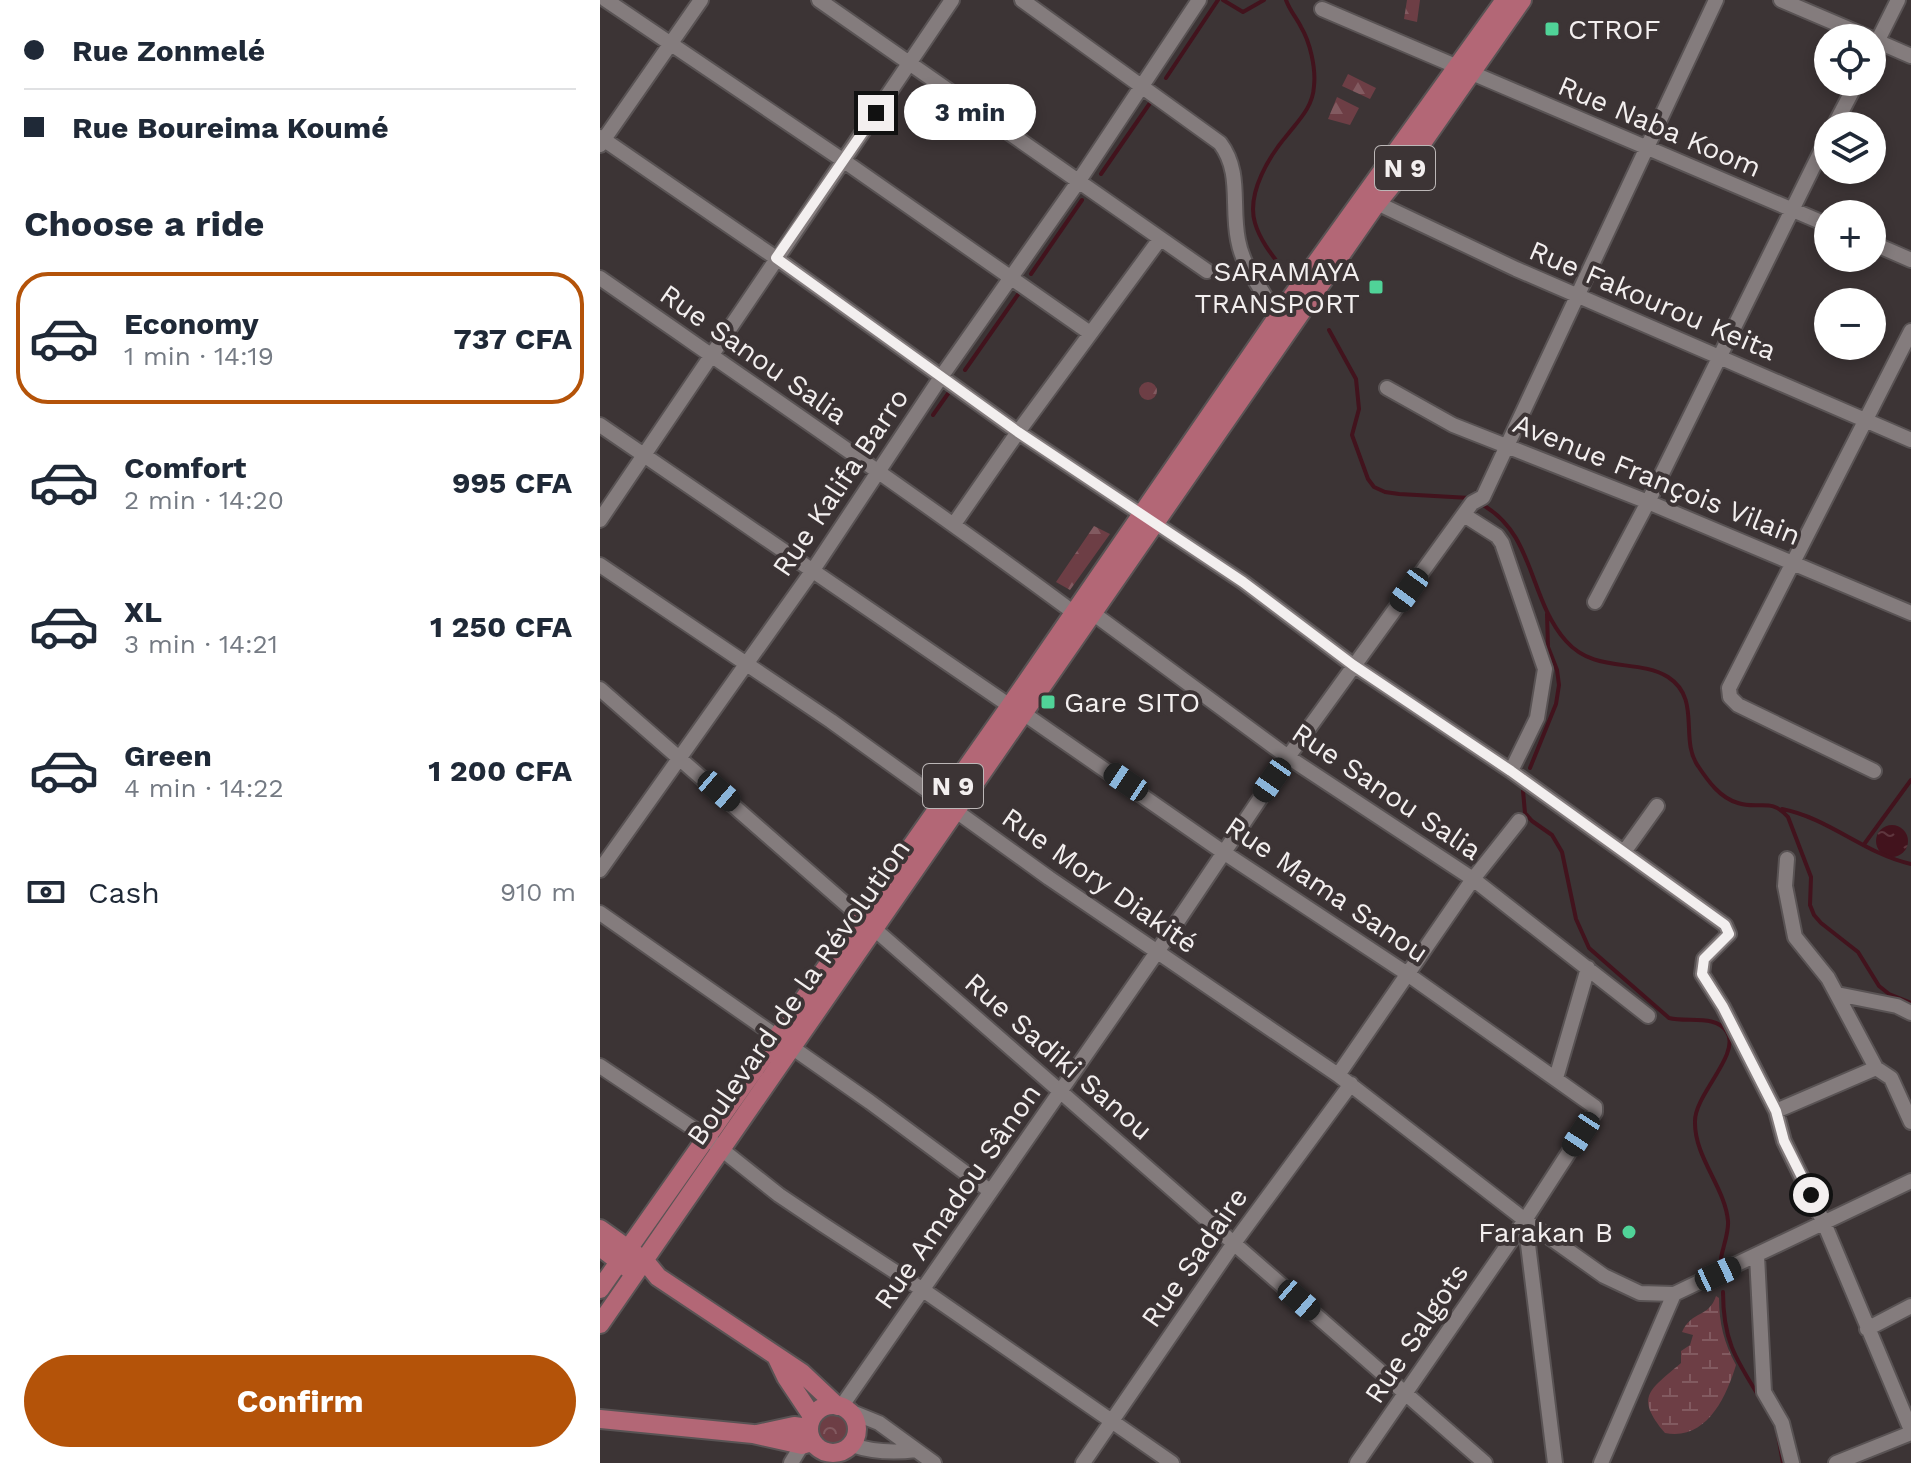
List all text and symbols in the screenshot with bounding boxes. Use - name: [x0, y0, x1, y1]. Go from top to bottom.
- place label: CTROF: [1568, 13, 1661, 46]
- marker: CTROF: [1543, 20, 1561, 38]
- map controls: [1814, 24, 1886, 360]
- button: locate: [1814, 24, 1886, 96]
- text: Rue Zonmelé: [72, 33, 265, 68]
- street label: Rue Naba Koom: [1553, 69, 1766, 184]
- callout: 3 min: [904, 85, 1036, 141]
- route end: [858, 95, 894, 131]
- text: 3 min: [934, 97, 1006, 127]
- text: Rue Boureima Koumé: [72, 110, 389, 145]
- button: layers: [1814, 112, 1886, 184]
- road number: N 9: [1375, 146, 1435, 190]
- button: +: [1814, 200, 1886, 272]
- text: Choose a ride: [24, 203, 264, 245]
- street label: Rue Fakourou Keita: [1524, 233, 1781, 368]
- place label: SARAMAYA TRANSPORT: [1194, 255, 1360, 320]
- street label: Rue Sanou Salia: [654, 277, 854, 431]
- marker: SARAMAYA TRANSPORT: [1367, 278, 1385, 296]
- button: −: [1814, 288, 1886, 360]
- icon: car: [28, 302, 100, 374]
- text: Economy: [124, 306, 259, 341]
- text: 737 CFA: [454, 321, 572, 356]
- text: 1 min · 14:19: [124, 341, 274, 371]
- street label: Rue Kalifa Barro: [765, 382, 915, 582]
- street label: Avenue François Vilain: [1508, 407, 1805, 552]
- icon: car: [28, 446, 100, 518]
- text: Comfort: [124, 450, 246, 485]
- text: 995 CFA: [452, 465, 572, 500]
- text: 2 min · 14:20: [124, 485, 284, 515]
- car: [1385, 564, 1433, 616]
- icon: car: [28, 590, 100, 662]
- text: XL: [124, 594, 162, 629]
- text: 1 250 CFA: [430, 609, 572, 644]
- text: 3 min · 14:21: [124, 629, 278, 659]
- place label: Gare SITO: [1064, 686, 1200, 719]
- marker: Gare SITO: [1039, 693, 1057, 711]
- street label: Rue Sanou Salia: [1286, 716, 1488, 867]
- icon: car: [28, 734, 100, 806]
- text: Green: [124, 738, 212, 773]
- text: 1 200 CFA: [428, 753, 572, 788]
- car: [1248, 753, 1296, 807]
- car: [1099, 759, 1153, 805]
- road number: N 9: [923, 764, 983, 808]
- car: [693, 766, 745, 816]
- text: 4 min · 14:22: [124, 773, 284, 803]
- street label: Rue Mory Diakité: [996, 801, 1204, 960]
- street label: Rue Mama Sanou: [1219, 809, 1434, 969]
- street label: Boulevard de la Révolution: [680, 833, 917, 1152]
- icon: cash: [24, 870, 68, 914]
- text: Cash: [88, 875, 160, 910]
- text: 910 m: [500, 877, 576, 907]
- street label: Rue Sadiki Sanou: [958, 966, 1159, 1147]
- street label: Rue Amadou Sânon: [867, 1077, 1048, 1315]
- car: [1558, 1107, 1604, 1161]
- route start: [1793, 1177, 1829, 1213]
- street label: Rue Sadaire: [1134, 1181, 1255, 1333]
- place label: Farakan B: [1478, 1216, 1613, 1249]
- marker: Farakan B: [1620, 1223, 1638, 1241]
- car: [1691, 1253, 1745, 1295]
- street label: Rue Salgots: [1358, 1257, 1475, 1409]
- car: [1273, 1275, 1325, 1325]
- button: Confirm: [24, 1355, 576, 1447]

